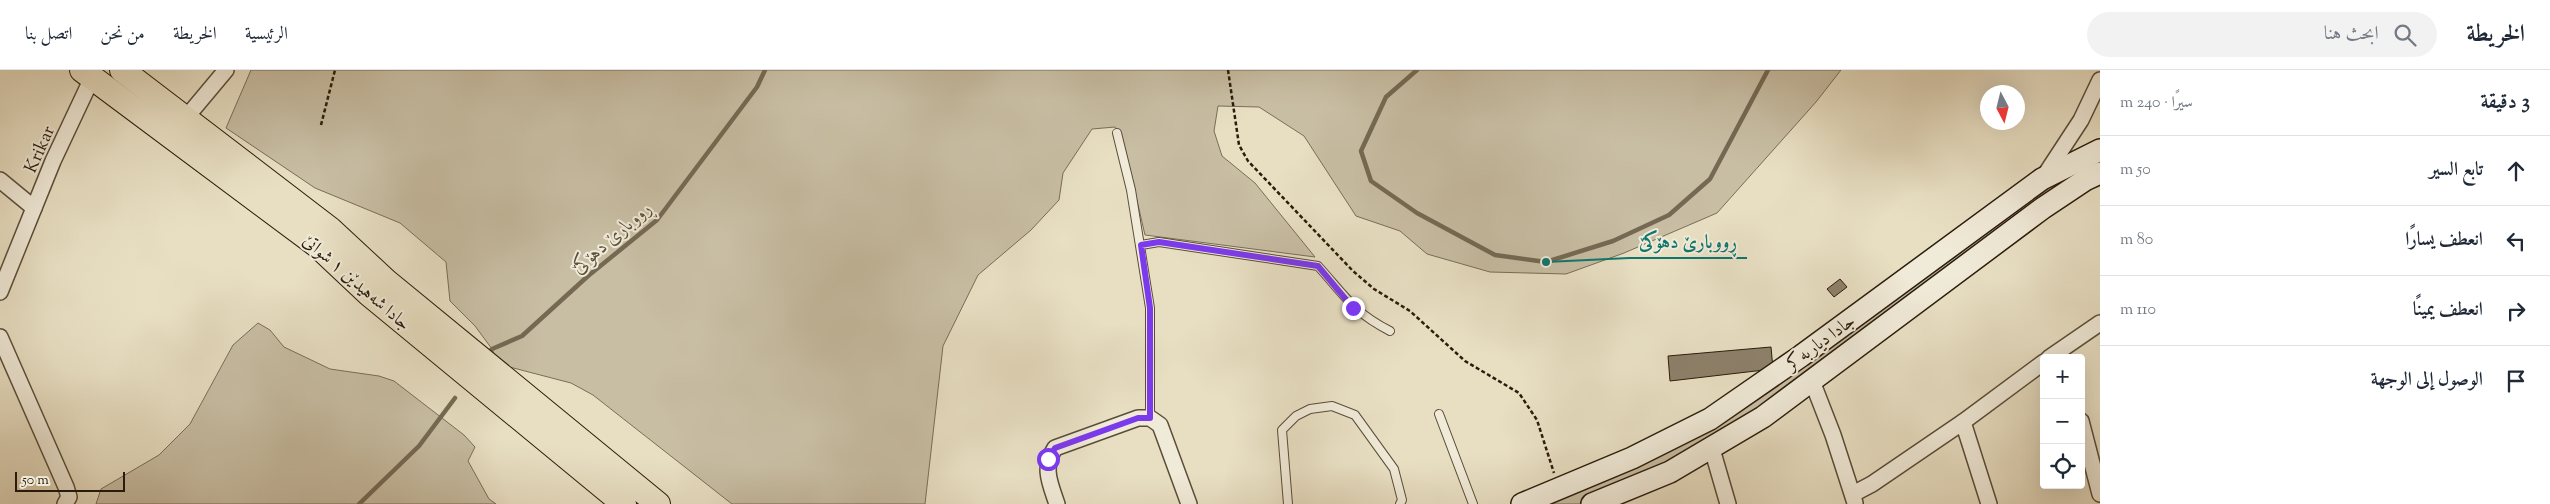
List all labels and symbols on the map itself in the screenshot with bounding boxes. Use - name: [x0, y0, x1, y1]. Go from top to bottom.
- north arrow: [1980, 85, 2025, 130]
- street label: Krikar: [19, 122, 63, 178]
- water label: ڕووبارێ دهۆكێ: [566, 196, 659, 282]
- callout: ڕووبارێ دهۆكێ: [1629, 224, 1747, 258]
- street label: جادا شەهیدێن ١ شواتێ: [296, 229, 415, 338]
- text: ڕووبارێ دهۆكێ: [1638, 230, 1737, 258]
- route end: [1342, 297, 1365, 320]
- street label: جادا دیاربه‌كر: [1779, 309, 1861, 379]
- route start: [1037, 448, 1060, 471]
- scale bar: [15, 469, 125, 492]

